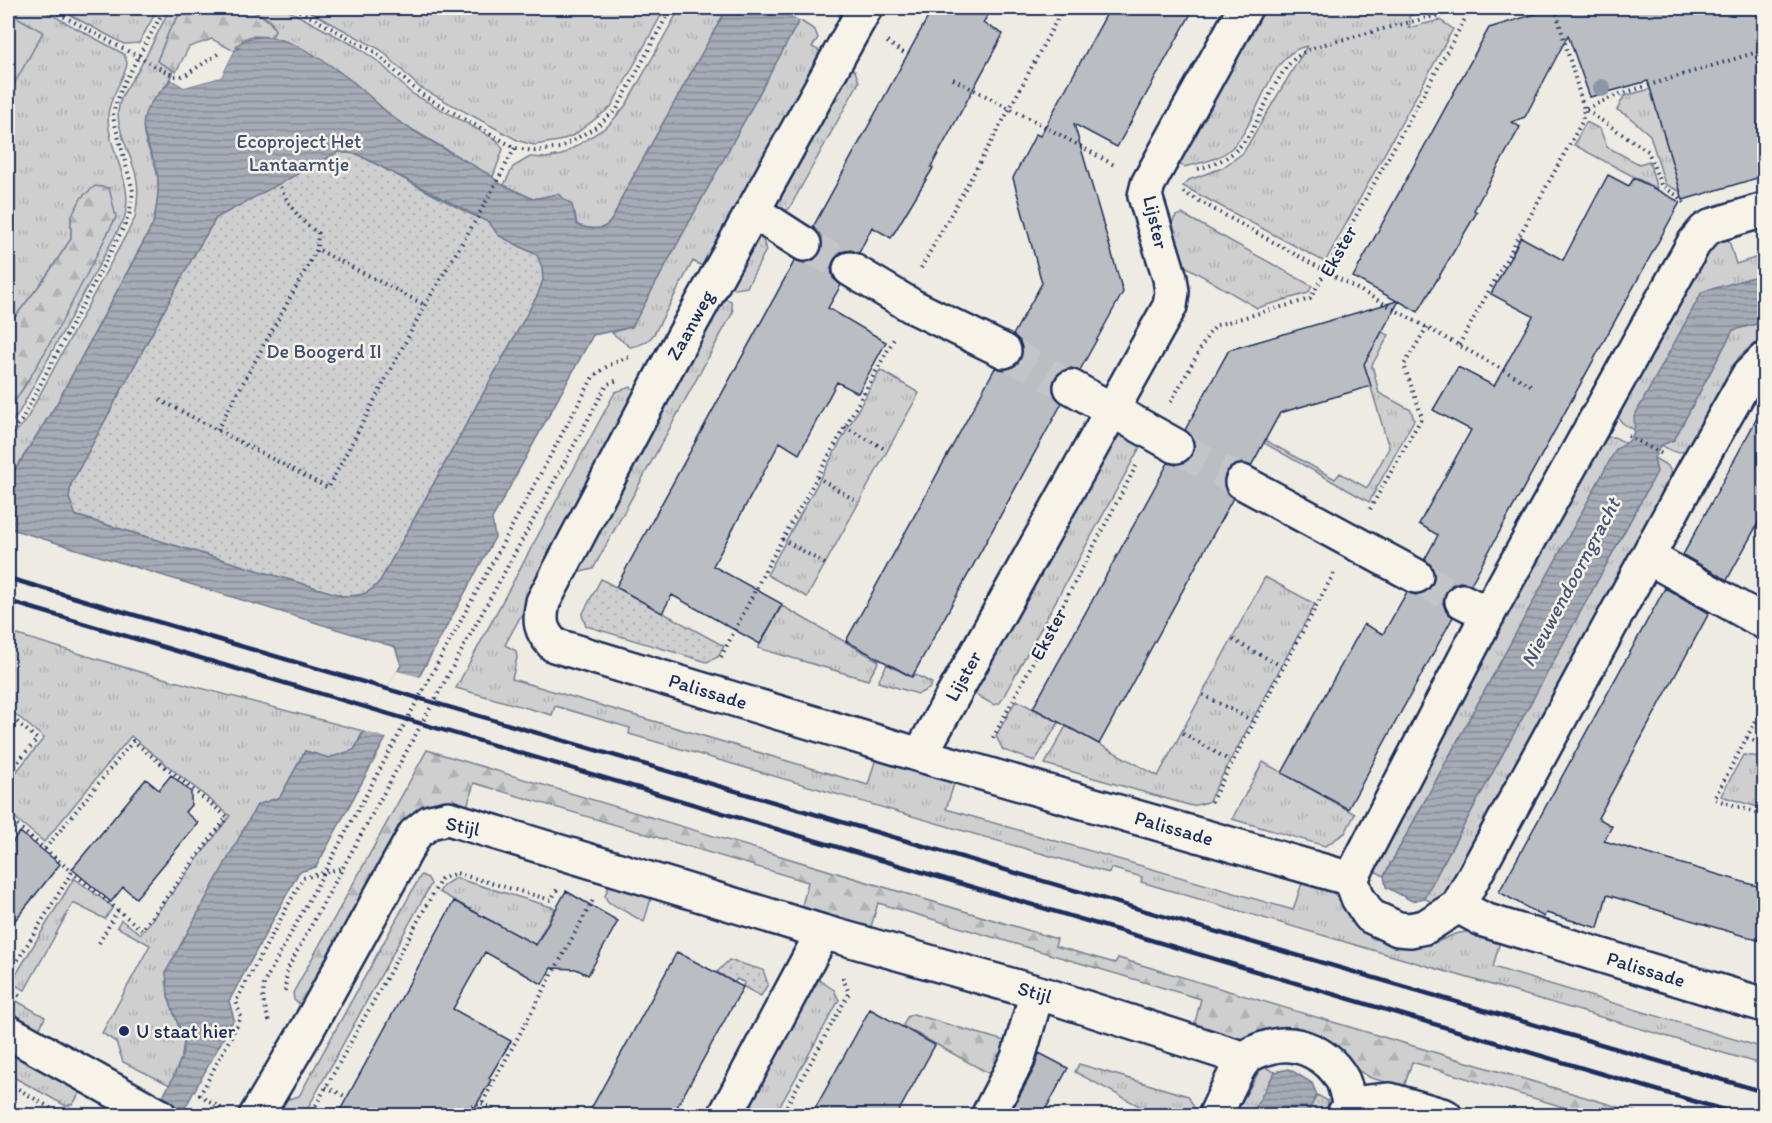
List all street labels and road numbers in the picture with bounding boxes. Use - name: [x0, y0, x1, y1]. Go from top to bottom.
- street label: Lijster: [1138, 193, 1174, 251]
- street label: Ekster: [1314, 221, 1362, 281]
- street label: Zaanweg: [661, 285, 719, 364]
- street label: Ekster: [1024, 604, 1072, 664]
- street label: Lijster: [939, 647, 987, 705]
- street label: Palissade: [666, 668, 750, 714]
- street label: Palissade: [1132, 805, 1216, 851]
- street label: Stijl: [444, 811, 483, 841]
- street label: Palissade: [1604, 946, 1688, 992]
- street label: Stijl: [1015, 976, 1055, 1008]

